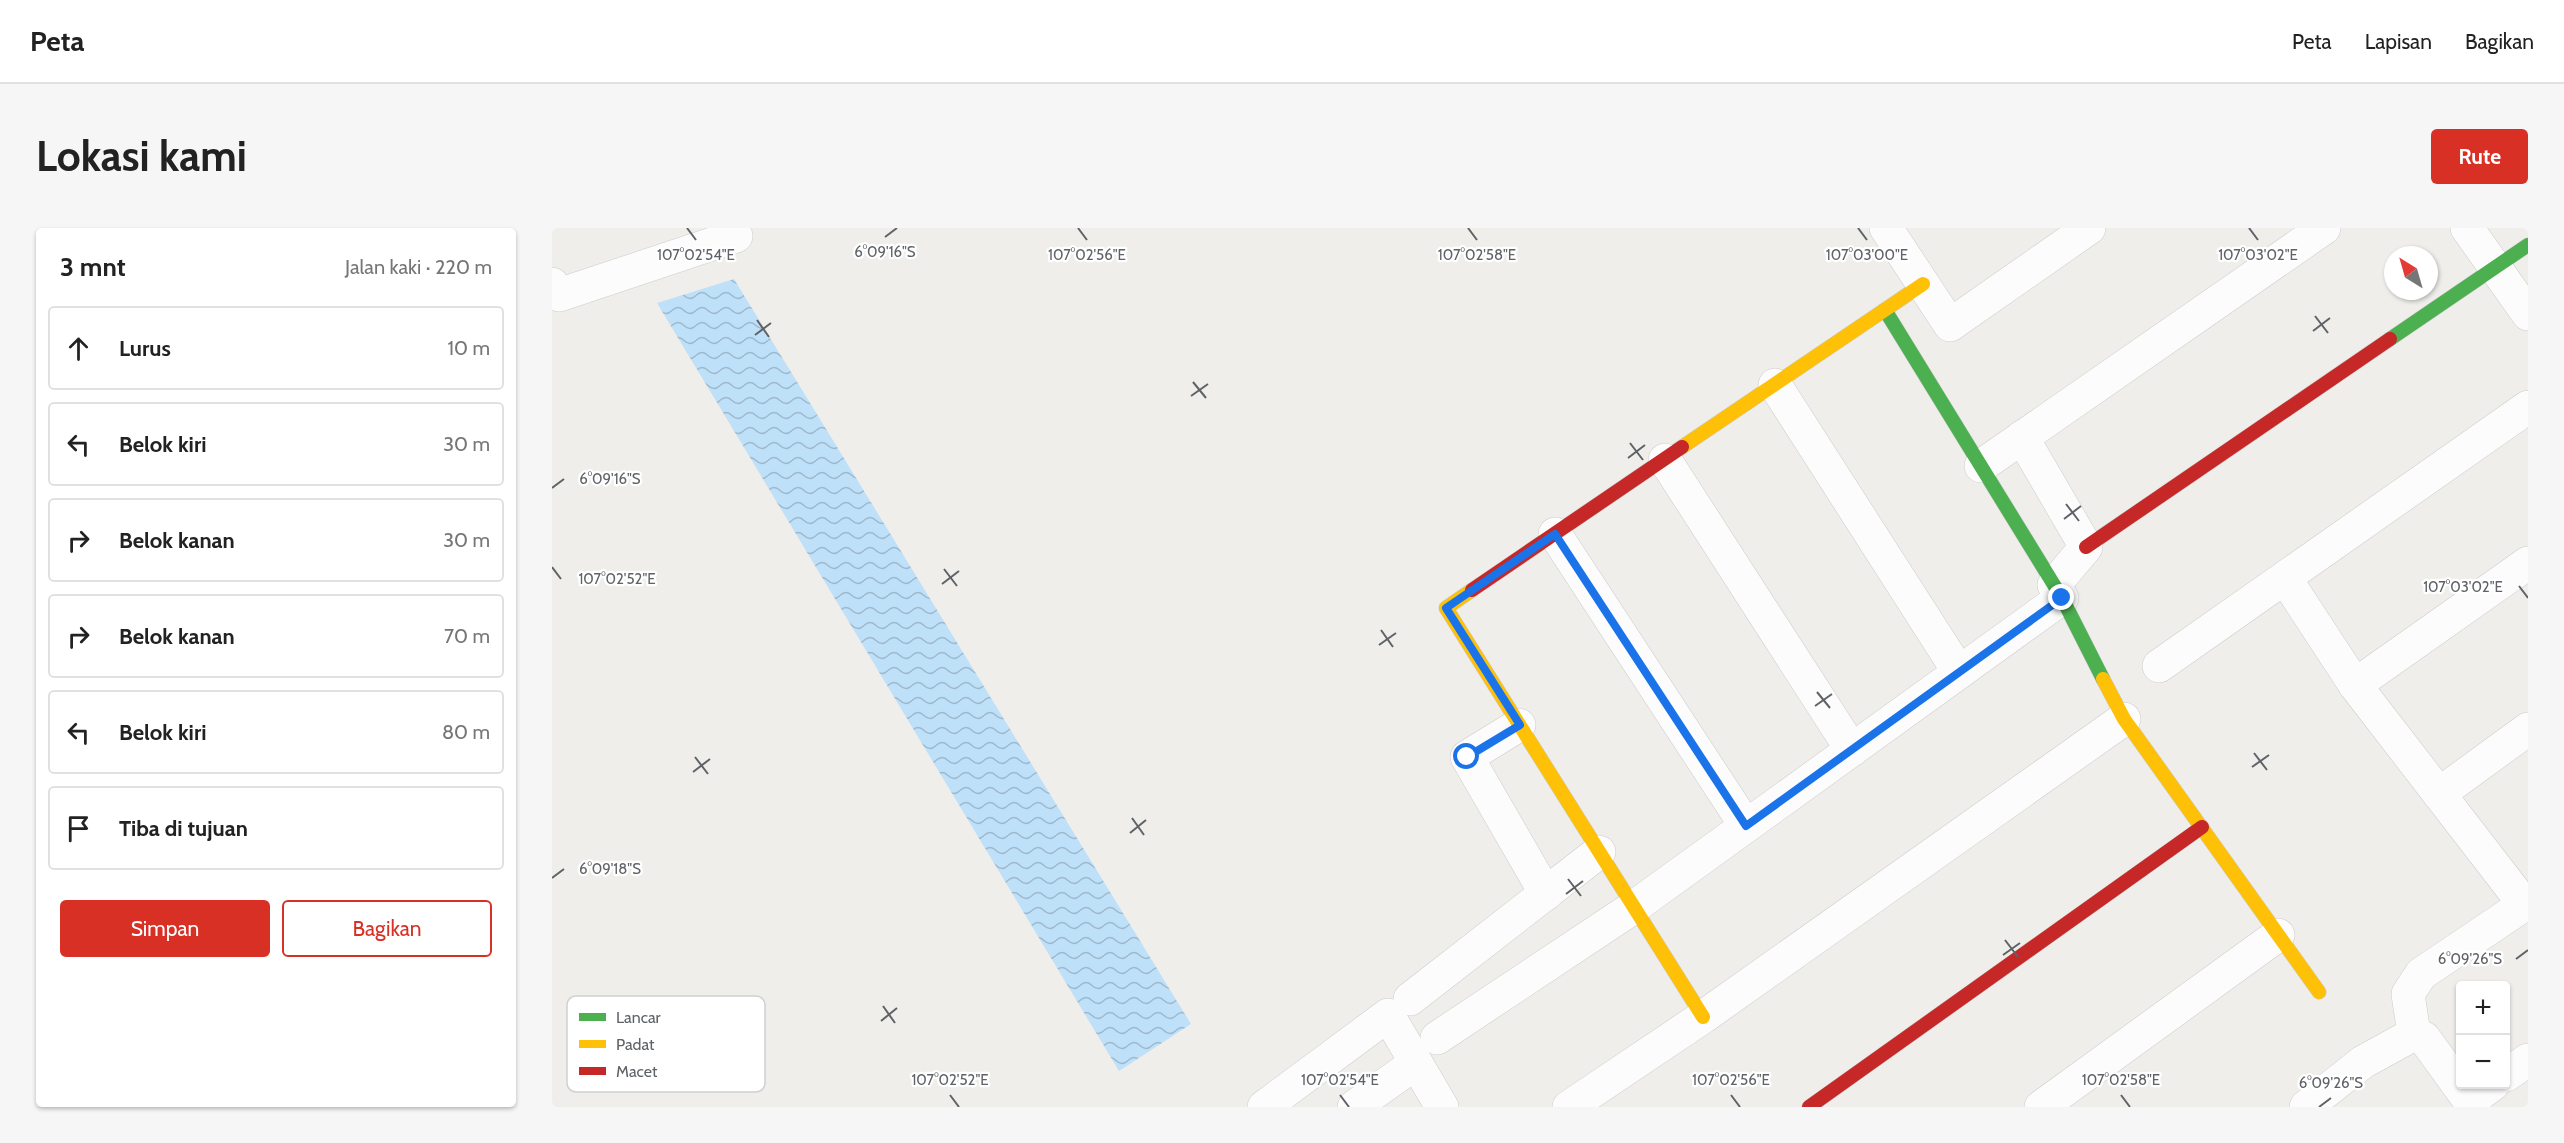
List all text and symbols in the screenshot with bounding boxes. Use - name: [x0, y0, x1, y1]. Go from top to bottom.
- text: Peta: [30, 24, 84, 58]
- text: Peta: [2292, 29, 2332, 54]
- text: Lapisan: [2365, 29, 2432, 54]
- text: Bagikan: [2465, 29, 2534, 54]
- button: Rute: [2431, 129, 2528, 184]
- text: Lokasi kami: [36, 130, 247, 182]
- text: 6°09'16"S: [854, 243, 916, 261]
- text: 107°02'54"E: [657, 246, 735, 264]
- text: 107°02'56"E: [1048, 246, 1126, 264]
- text: 107°02'58"E: [1438, 246, 1516, 264]
- text: 107°03'00"E: [1826, 246, 1908, 264]
- text: 107°03'02"E: [2218, 246, 2298, 264]
- north arrow: [2384, 246, 2438, 300]
- text: 3 mnt: [60, 251, 126, 283]
- text: Jalan kaki · 220 m: [345, 255, 492, 279]
- icon: ahead: [62, 332, 95, 365]
- text: Lurus: [119, 335, 171, 362]
- text: 10 m: [447, 336, 490, 360]
- icon: left: [62, 428, 95, 461]
- text: Belok kiri: [119, 431, 206, 458]
- text: 30 m: [443, 432, 490, 456]
- text: 6°09'16"S: [579, 470, 641, 488]
- icon: right: [62, 524, 95, 557]
- text: Belok kanan: [119, 527, 235, 554]
- text: 30 m: [443, 528, 490, 552]
- text: 107°02'52"E: [578, 570, 656, 588]
- text: 107°03'02"E: [2423, 578, 2503, 596]
- route end: [2048, 584, 2074, 610]
- icon: right: [62, 620, 95, 653]
- text: Belok kanan: [119, 623, 235, 650]
- text: 70 m: [444, 624, 490, 648]
- icon: left: [62, 716, 95, 749]
- text: Belok kiri: [119, 719, 206, 746]
- text: 80 m: [442, 720, 490, 744]
- route start: [1453, 743, 1479, 769]
- icon: arrive: [62, 812, 95, 845]
- text: Tiba di tujuan: [119, 815, 248, 842]
- text: 6°09'18"S: [579, 860, 641, 878]
- button: Simpan: [60, 900, 270, 957]
- button: Bagikan: [282, 900, 492, 957]
- text: 6°09'26"S: [2438, 950, 2502, 968]
- map controls: [2456, 981, 2510, 1089]
- button: +: [2456, 981, 2510, 1035]
- legend: [567, 996, 765, 1092]
- text: Lancar: [616, 1008, 662, 1027]
- text: Padat: [616, 1035, 655, 1054]
- button: −: [2456, 1035, 2510, 1089]
- text: Macet: [616, 1062, 658, 1081]
- text: 107°02'52"E: [911, 1071, 989, 1089]
- text: 107°02'54"E: [1301, 1071, 1379, 1089]
- text: 107°02'56"E: [1692, 1071, 1770, 1089]
- text: 107°02'58"E: [2082, 1071, 2160, 1089]
- text: 6°09'26"S: [2299, 1074, 2363, 1092]

